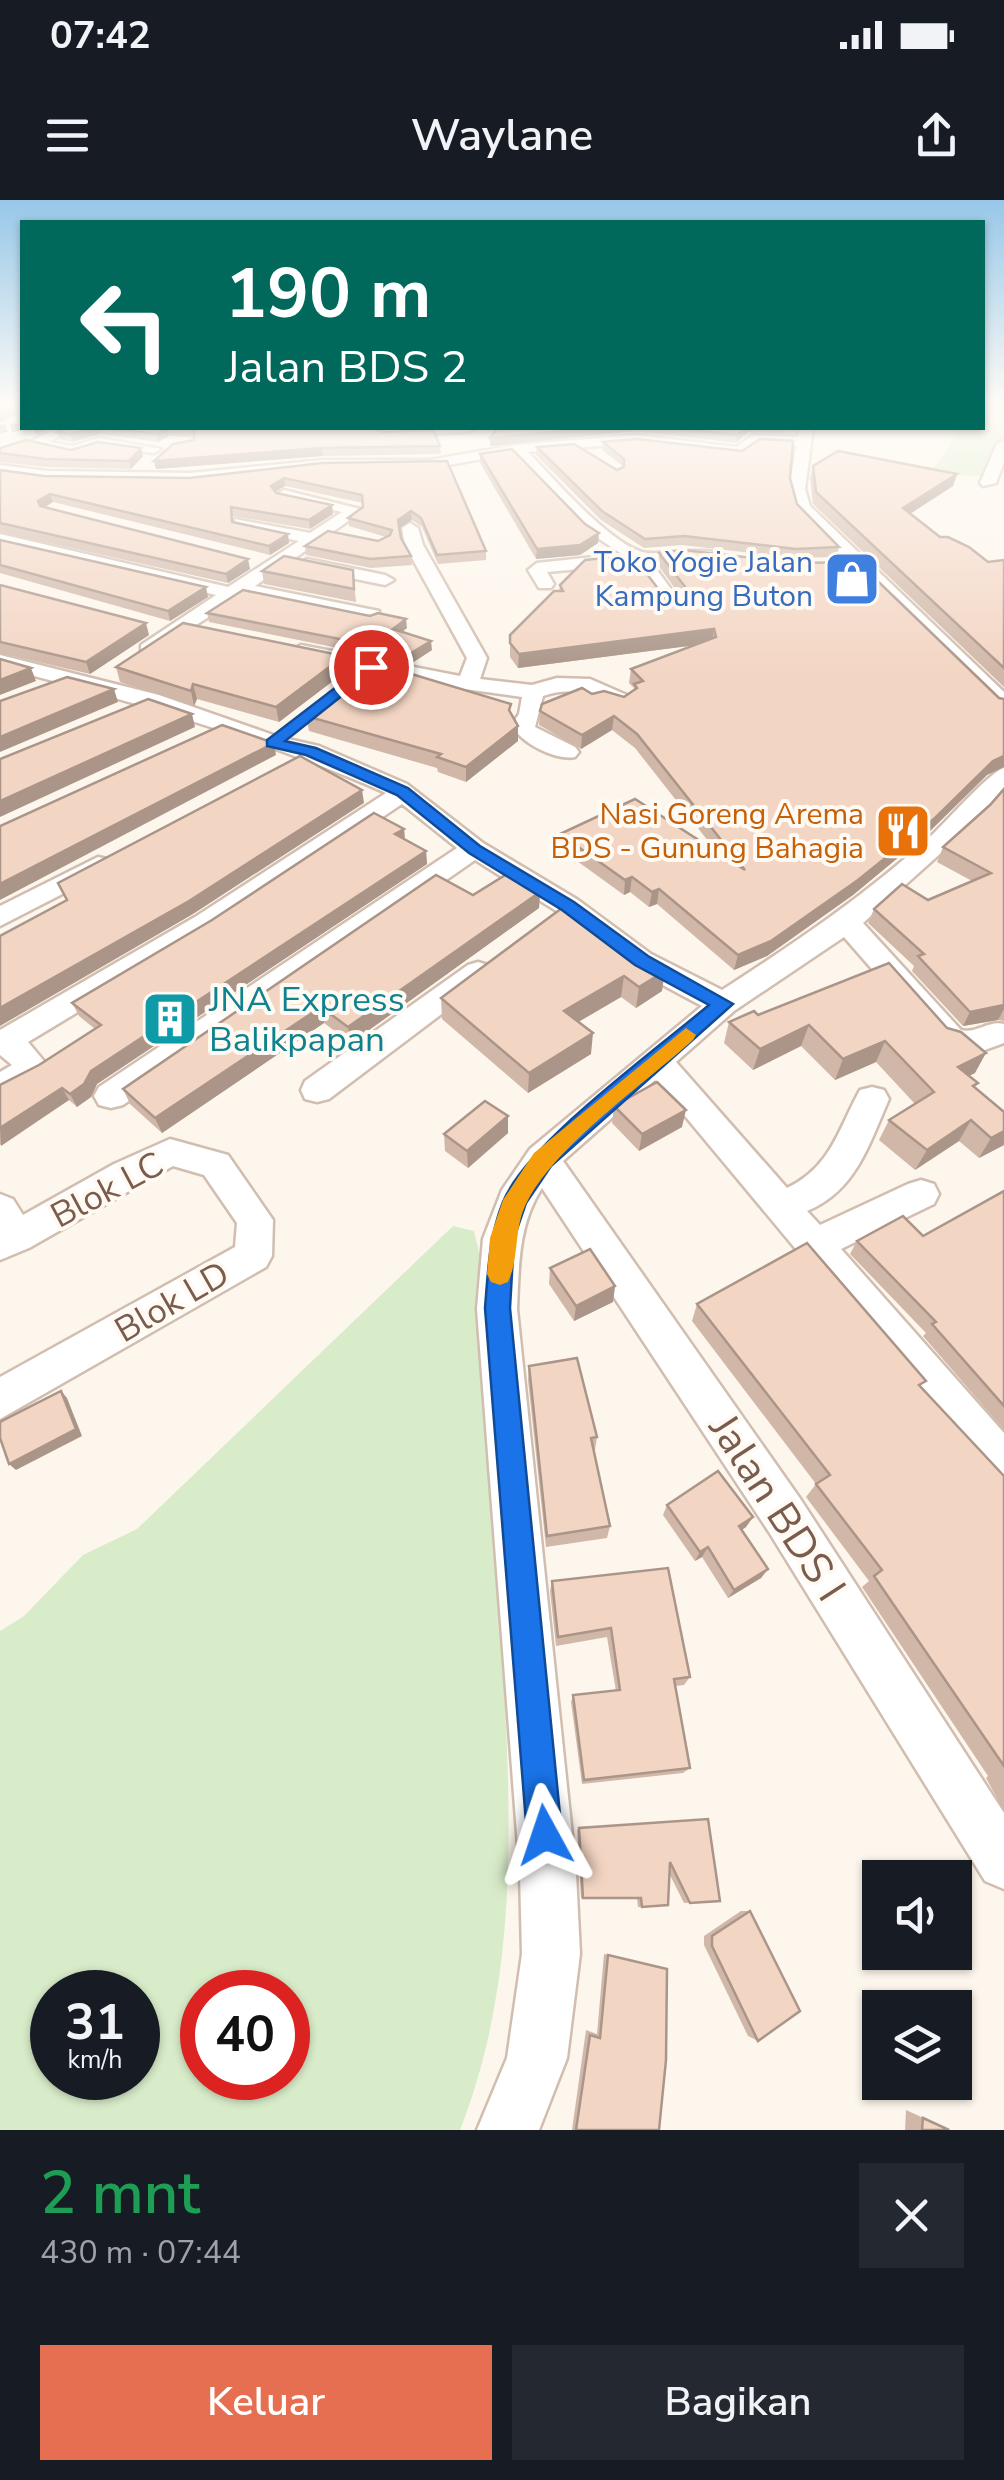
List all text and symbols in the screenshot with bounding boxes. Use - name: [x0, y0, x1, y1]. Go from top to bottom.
- text: 07:42: [50, 10, 151, 61]
- text: Waylane: [411, 105, 593, 166]
- icon: menu: [40, 108, 95, 163]
- icon: share: [909, 108, 964, 163]
- text: 190 m: [225, 246, 431, 342]
- icon: left: [60, 260, 190, 390]
- text: Jalan BDS 2: [225, 337, 468, 398]
- place label: Toko Yogie Jalan Kampung Buton: [594, 542, 813, 617]
- shop icon: Toko Yogie Jalan Kampung Buton: [822, 549, 882, 609]
- pin: [329, 625, 414, 710]
- icon: arrive: [344, 640, 399, 695]
- place label: Nasi Goreng Arema BDS - Gunung Bahagia: [551, 794, 864, 869]
- restaurant icon: Nasi Goreng Arema BDS - Gunung Bahagia: [873, 801, 933, 861]
- place label: JNA Express Balikpapan: [208, 976, 405, 1063]
- building icon: JNA Express Balikpapan: [140, 989, 200, 1049]
- street label: Blok LC: [43, 1141, 171, 1239]
- street label: Blok LD: [106, 1250, 238, 1354]
- street label: Jalan BDS I: [695, 1403, 859, 1612]
- position arrow: [493, 1783, 597, 1887]
- map controls: [862, 1860, 972, 2100]
- button: sound: [862, 1860, 972, 1970]
- speed limit sign: 40: [180, 1970, 310, 2100]
- text: 31: [65, 1988, 125, 2057]
- button: layers: [862, 1990, 972, 2100]
- text: km/h: [67, 2043, 123, 2077]
- text: 2 mnt: [40, 2152, 200, 2234]
- button: close: [859, 2163, 964, 2268]
- text: 430 m · 07:44: [40, 2231, 241, 2274]
- button: Keluar: [40, 2345, 492, 2460]
- button: Bagikan: [512, 2345, 964, 2460]

